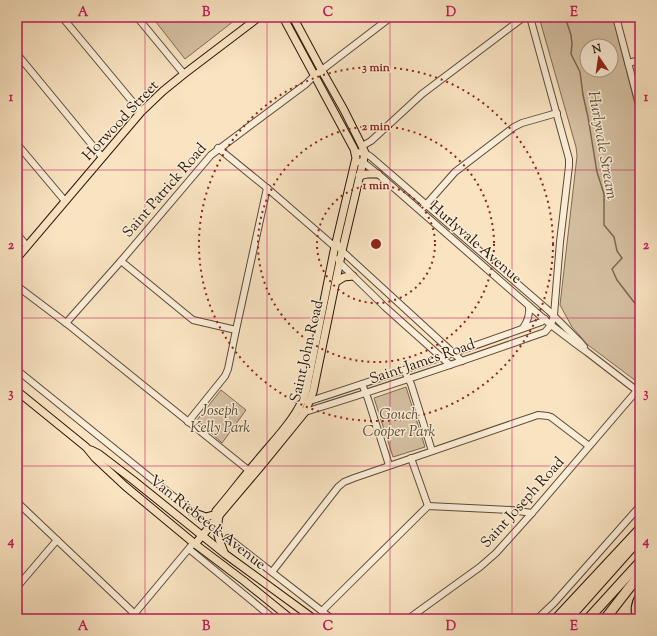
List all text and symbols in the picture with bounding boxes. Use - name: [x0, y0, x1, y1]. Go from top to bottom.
- text: A: [78, 4, 89, 22]
- text: B: [202, 4, 211, 22]
- text: C: [323, 4, 333, 22]
- text: D: [446, 4, 456, 22]
- text: E: [570, 4, 578, 22]
- north arrow: [579, 38, 619, 78]
- text: N: [590, 40, 603, 58]
- text: 3 min: [362, 59, 391, 77]
- street label: Horwood Street: [78, 76, 164, 166]
- text: 1: [9, 89, 14, 107]
- water label: Hurlyvale Stream: [581, 89, 622, 201]
- text: 1: [644, 89, 649, 107]
- text: 2 min: [362, 118, 391, 136]
- street label: Saint Patrick Road: [118, 139, 212, 243]
- text: 1 min: [361, 177, 390, 195]
- street label: Hurlyvale Avenue: [424, 197, 526, 289]
- text: 2: [8, 237, 15, 255]
- centre of rings: [369, 237, 383, 251]
- text: 2: [643, 237, 650, 255]
- street label: Saint John Road: [286, 298, 330, 404]
- street label: Saint James Road: [367, 334, 479, 390]
- text: 3: [8, 385, 14, 403]
- text: 3: [643, 385, 649, 403]
- park label: Joseph Kelly Park: [190, 401, 250, 439]
- park label: Gouch Cooper Park: [363, 405, 436, 443]
- street label: Saint Joseph Road: [476, 452, 570, 553]
- street label: Van Riebeeck Avenue: [145, 471, 270, 575]
- text: 4: [7, 533, 15, 551]
- text: 4: [642, 533, 650, 551]
- text: A: [78, 618, 89, 636]
- text: B: [202, 618, 211, 636]
- text: C: [323, 618, 333, 636]
- text: D: [446, 618, 456, 636]
- text: E: [570, 618, 578, 636]

